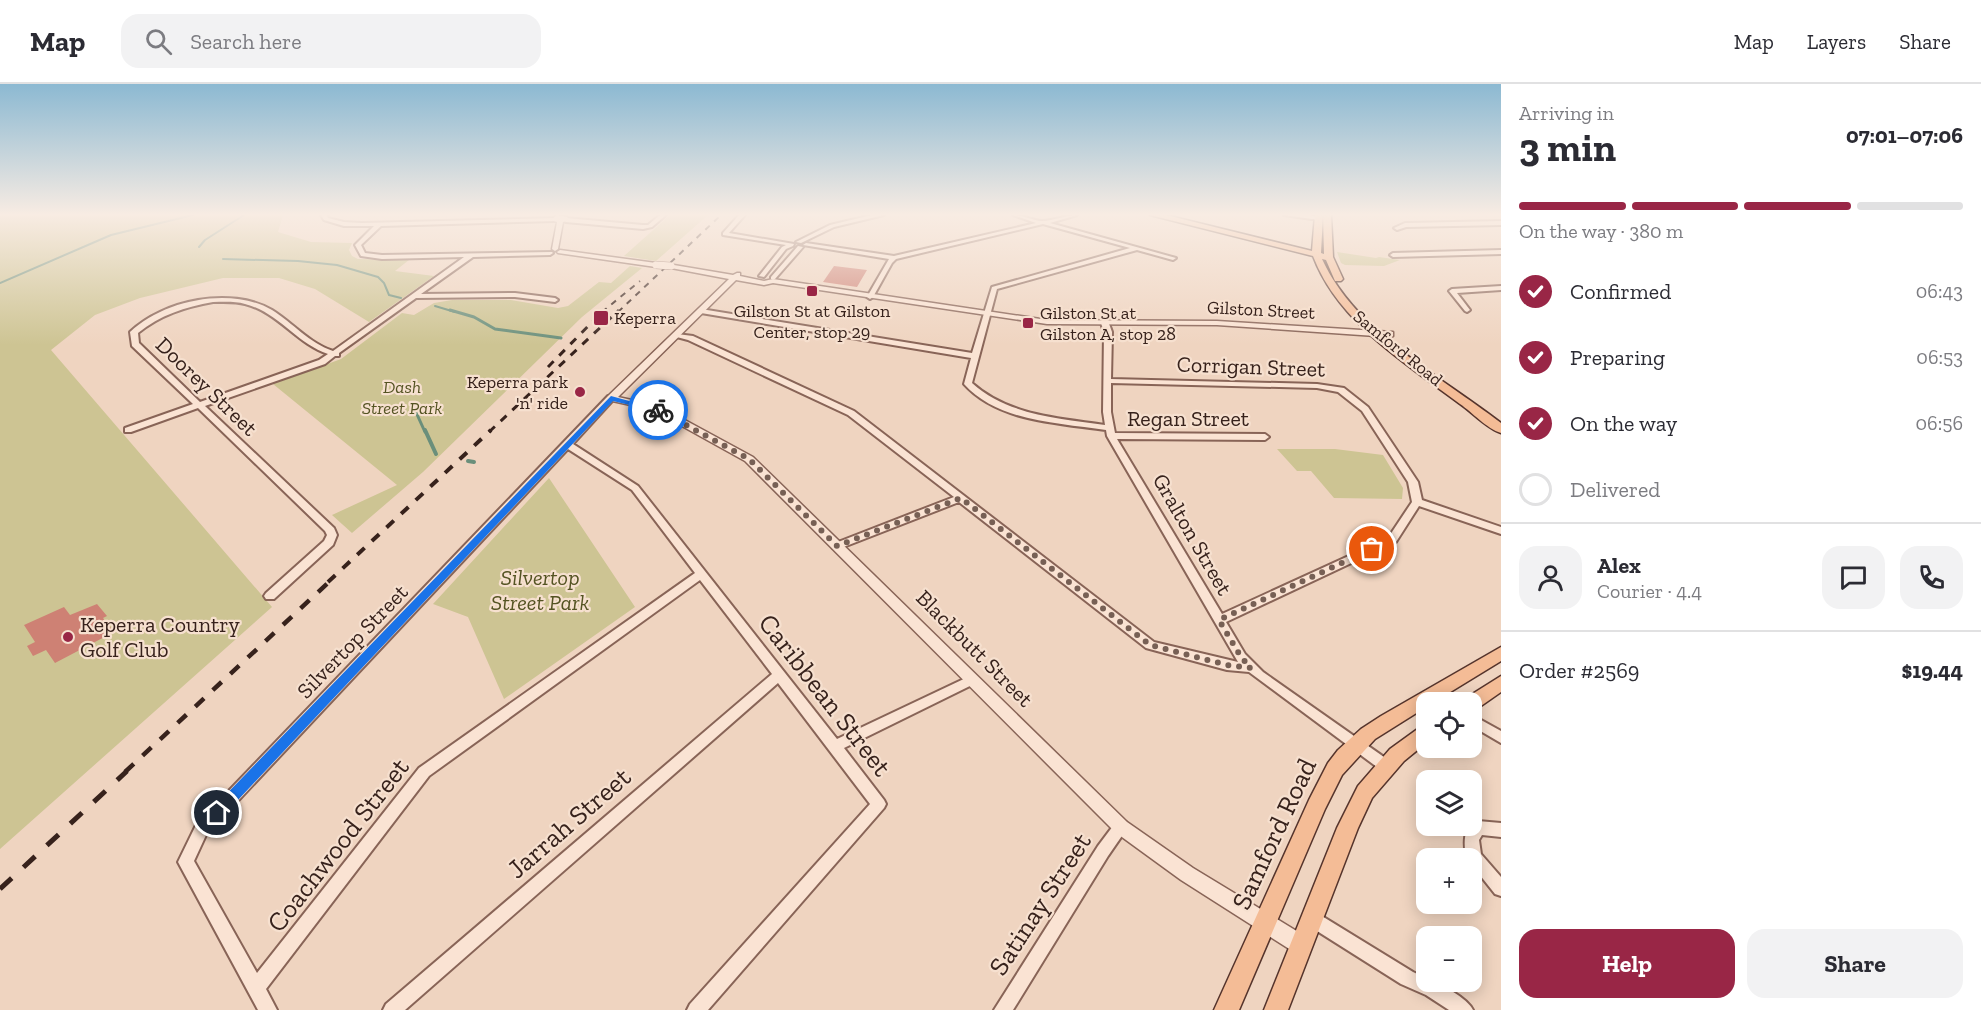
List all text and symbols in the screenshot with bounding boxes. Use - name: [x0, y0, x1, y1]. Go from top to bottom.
- search box: [121, 14, 541, 68]
- text: Map: [30, 25, 85, 58]
- icon: search: [142, 25, 175, 58]
- text: Search here: [190, 28, 302, 55]
- text: Map: [1734, 29, 1774, 54]
- text: Layers: [1807, 29, 1866, 54]
- text: Share: [1899, 29, 1951, 54]
- text: Arriving in: [1519, 101, 1614, 125]
- text: 07:01–07:06: [1846, 122, 1963, 149]
- text: 3 min: [1519, 124, 1616, 171]
- text: On the way · 380 m: [1519, 219, 1683, 243]
- icon: check: [1519, 275, 1552, 308]
- text: Confirmed: [1570, 278, 1671, 305]
- text: 06:43: [1916, 279, 1963, 303]
- marker: Gilston St at Gilston Center, stop 29: [805, 284, 819, 298]
- street label: Gilston Street: [1207, 296, 1316, 324]
- place label: Gilston St at Gilston Center, stop 29: [734, 300, 891, 343]
- place label: Gilston St at Gilston A, stop 28: [1040, 302, 1176, 345]
- street label: Samford Road: [1349, 305, 1447, 391]
- place label: Keperra: [614, 307, 676, 329]
- marker: Keperra: [592, 309, 610, 327]
- marker: Gilston St at Gilston A, stop 28: [1021, 316, 1035, 330]
- street label: Doorey Street: [150, 331, 264, 442]
- icon: check: [1519, 341, 1552, 374]
- text: Preparing: [1570, 344, 1665, 371]
- text: 06:53: [1916, 345, 1963, 369]
- street label: Corrigan Street: [1176, 350, 1326, 383]
- place label: Keperra park 'n' ride: [467, 371, 569, 414]
- park label: Dash Street Park: [362, 376, 442, 419]
- courier: [628, 380, 688, 440]
- marker: Keperra park 'n' ride: [573, 385, 587, 399]
- icon: bike: [642, 394, 675, 427]
- street label: Regan Street: [1127, 405, 1250, 432]
- icon: check: [1519, 407, 1552, 440]
- text: On the way: [1570, 410, 1677, 437]
- text: 06:56: [1916, 411, 1963, 435]
- street label: Gralton Street: [1147, 469, 1239, 601]
- text: Delivered: [1570, 476, 1660, 503]
- pin: [1346, 523, 1397, 574]
- icon: bag: [1355, 532, 1388, 565]
- button: person: [1519, 546, 1582, 609]
- button: chat: [1822, 546, 1885, 609]
- button: phone: [1900, 546, 1963, 609]
- text: Alex: [1597, 552, 1641, 579]
- park label: Silvertop Street Park: [491, 564, 589, 616]
- street label: Silvertop Street: [291, 578, 414, 704]
- text: Courier · 4.4: [1597, 579, 1702, 603]
- street label: Blackbutt Street: [910, 584, 1039, 713]
- street label: Caribbean Street: [752, 608, 898, 782]
- place label: Keperra Country Golf Club: [80, 611, 240, 663]
- marker: Keperra Country Golf Club: [61, 630, 75, 644]
- text: Order #2569: [1519, 657, 1640, 684]
- text: $19.44: [1901, 657, 1963, 684]
- map controls: [1416, 692, 1482, 992]
- button: locate: [1416, 692, 1482, 758]
- street label: Coachwood Street: [260, 752, 416, 938]
- street label: Samford Road: [1225, 753, 1323, 915]
- street label: Jarrah Street: [501, 761, 637, 885]
- button: layers: [1416, 770, 1482, 836]
- pin: [191, 787, 242, 838]
- icon: home: [200, 796, 233, 829]
- street label: Satinay Street: [982, 827, 1098, 981]
- button: +: [1416, 848, 1482, 914]
- button: −: [1416, 926, 1482, 992]
- button: Help: [1519, 929, 1735, 998]
- button: Share: [1747, 929, 1963, 998]

